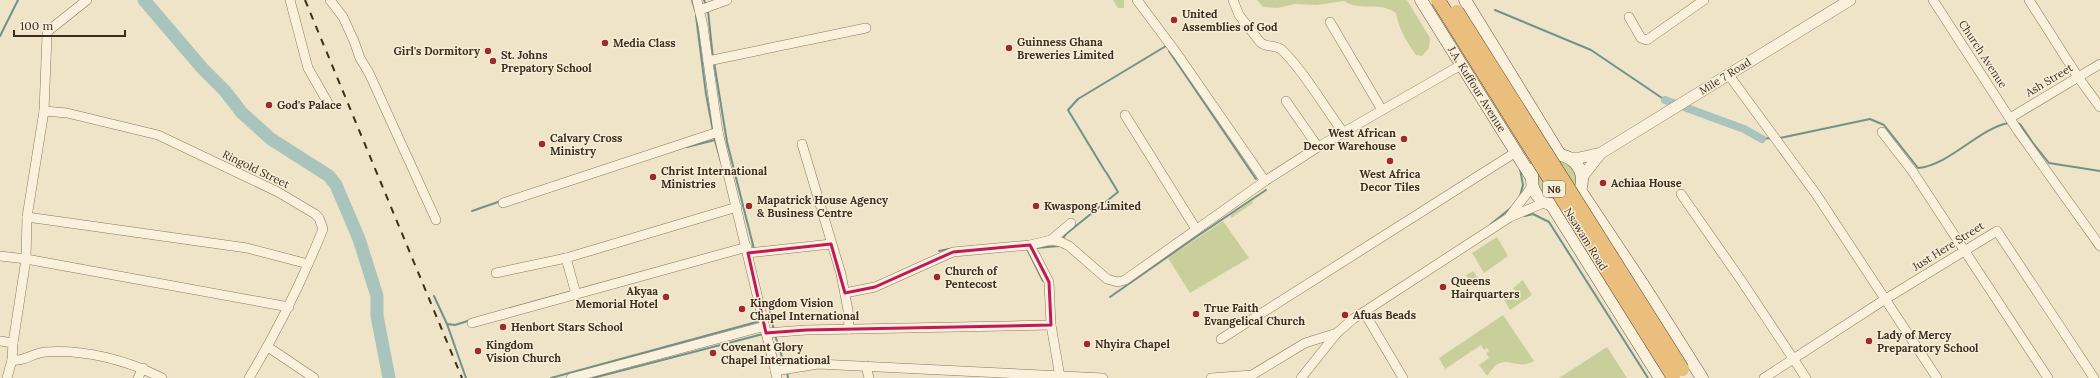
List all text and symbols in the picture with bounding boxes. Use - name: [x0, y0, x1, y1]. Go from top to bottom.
- place label: United Assemblies of God: [1182, 7, 1278, 34]
- scale bar: [14, 12, 125, 38]
- marker: United Assemblies of God: [1169, 15, 1179, 25]
- street label: Church Avenue: [1956, 17, 2010, 91]
- text: 100 m: [20, 18, 53, 33]
- place label: Guinness Ghana Breweries Limited: [1017, 35, 1114, 62]
- place label: Media Class: [613, 36, 676, 50]
- marker: Media Class: [600, 38, 610, 48]
- marker: Guinness Ghana Breweries Limited: [1004, 43, 1014, 53]
- street label: J.A. Kuffour Avenue: [1444, 43, 1509, 135]
- place label: Girl's Dormitory: [394, 44, 481, 58]
- marker: Girl's Dormitory: [483, 46, 493, 56]
- place label: St. Johns Prepatory School: [501, 48, 592, 75]
- street label: Mile 7 Road: [1696, 54, 1754, 97]
- marker: St. Johns Prepatory School: [488, 56, 498, 66]
- street label: Ash Street: [2022, 60, 2076, 100]
- place label: God's Palace: [277, 98, 342, 112]
- marker: God's Palace: [264, 100, 274, 110]
- place label: West African Decor Warehouse: [1303, 126, 1396, 153]
- place label: Calvary Cross Ministry: [550, 131, 622, 158]
- marker: West African Decor Warehouse: [1399, 134, 1409, 144]
- marker: Calvary Cross Ministry: [537, 139, 547, 149]
- street label: Ringold Street: [220, 147, 292, 192]
- marker: West Africa Decor Tiles: [1385, 156, 1395, 166]
- place label: Christ International Ministries: [661, 164, 768, 191]
- place label: West Africa Decor Tiles: [1360, 167, 1421, 194]
- marker: Christ International Ministries: [648, 172, 658, 182]
- place label: Achiaa House: [1611, 176, 1682, 190]
- marker: Achiaa House: [1598, 178, 1608, 188]
- road number: N6: [1543, 181, 1565, 197]
- place label: Mapatrick House Agency & Business Centre: [757, 193, 889, 220]
- place label: Kwaspong Limited: [1044, 199, 1141, 213]
- marker: Mapatrick House Agency & Business Centre: [744, 201, 754, 211]
- marker: Kwaspong Limited: [1031, 201, 1041, 211]
- street label: Nsawam Road: [1561, 205, 1611, 273]
- street label: Just Here Street: [1909, 218, 1987, 274]
- place label: Church of Pentecost: [945, 264, 998, 291]
- marker: Church of Pentecost: [932, 272, 942, 282]
- place label: Queens Hairquarters: [1451, 274, 1519, 301]
- marker: Queens Hairquarters: [1438, 282, 1448, 292]
- place label: Akyaa Memorial Hotel: [576, 284, 659, 311]
- marker: Akyaa Memorial Hotel: [661, 292, 671, 302]
- place label: Kingdom Vision Chapel International: [750, 296, 860, 323]
- place label: True Faith Evangelical Church: [1204, 301, 1305, 328]
- marker: Kingdom Vision Chapel International: [737, 304, 747, 314]
- place label: Afuas Beads: [1353, 308, 1416, 322]
- marker: True Faith Evangelical Church: [1191, 309, 1201, 319]
- marker: Afuas Beads: [1340, 310, 1350, 320]
- place label: Henbort Stars School: [511, 320, 624, 334]
- marker: Henbort Stars School: [498, 322, 508, 332]
- place label: Lady of Mercy Preparatory School: [1877, 328, 1979, 355]
- marker: Lady of Mercy Preparatory School: [1864, 336, 1874, 346]
- place label: Nhyira Chapel: [1095, 337, 1170, 351]
- place label: Kingdom Vision Church: [486, 338, 561, 365]
- marker: Nhyira Chapel: [1082, 339, 1092, 349]
- place label: Covenant Glory Chapel International: [721, 340, 831, 367]
- marker: Kingdom Vision Church: [473, 346, 483, 356]
- marker: Covenant Glory Chapel International: [708, 348, 718, 358]

